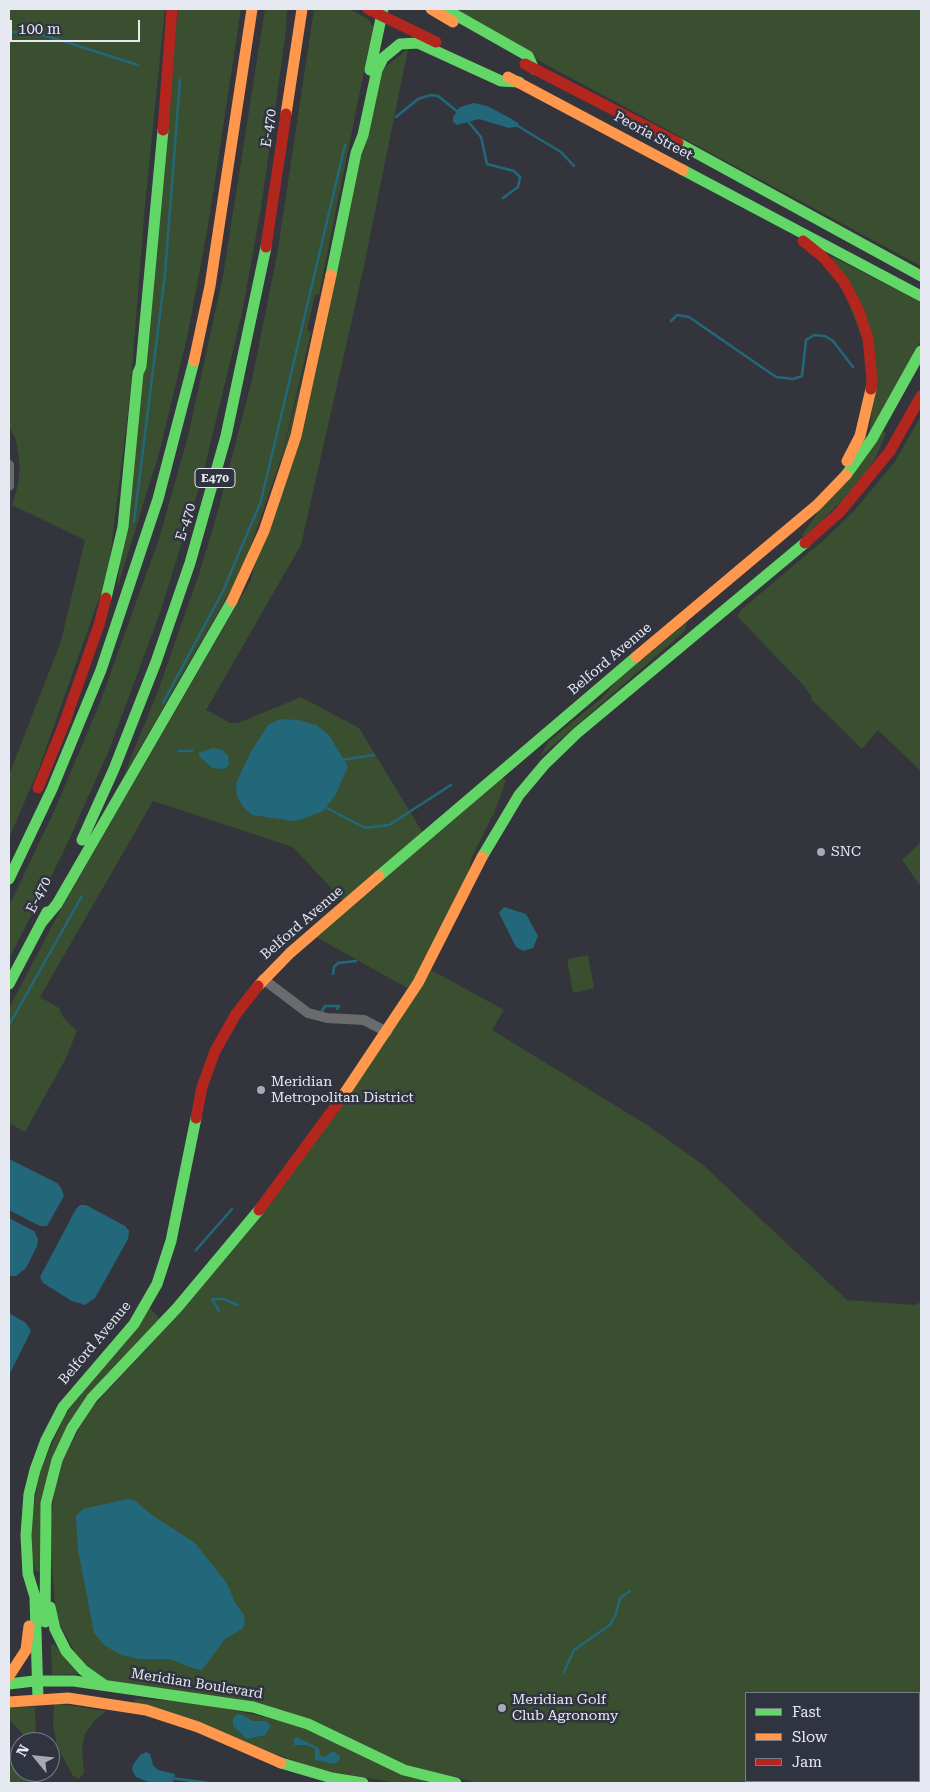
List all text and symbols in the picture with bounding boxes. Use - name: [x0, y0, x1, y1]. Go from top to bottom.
- scale bar: [12, 10, 142, 42]
- text: 100 m: [18, 20, 61, 38]
- street label: E-470: [258, 108, 280, 148]
- street label: Peoria Street: [611, 108, 695, 164]
- road number: E470: [195, 468, 235, 488]
- street label: E-470: [172, 501, 200, 543]
- street label: Belford Avenue: [565, 619, 655, 699]
- place label: SNC: [831, 844, 861, 860]
- marker: SNC: [815, 846, 827, 858]
- street label: E-470: [23, 874, 55, 916]
- street label: Belford Avenue: [257, 883, 347, 963]
- place label: Meridian Metropolitan District: [271, 1074, 414, 1106]
- marker: Meridian Metropolitan District: [255, 1084, 267, 1096]
- street label: Belford Avenue: [55, 1298, 135, 1388]
- street label: Meridian Boulevard: [130, 1665, 264, 1703]
- place label: Meridian Golf Club Agronomy: [512, 1692, 618, 1724]
- legend: [745, 1692, 920, 1782]
- marker: Meridian Golf Club Agronomy: [496, 1702, 508, 1714]
- text: Fast: [792, 1703, 821, 1721]
- text: Slow: [792, 1728, 827, 1746]
- north arrow: [10, 1732, 60, 1782]
- text: N: [13, 1742, 32, 1759]
- text: Jam: [792, 1753, 822, 1771]

